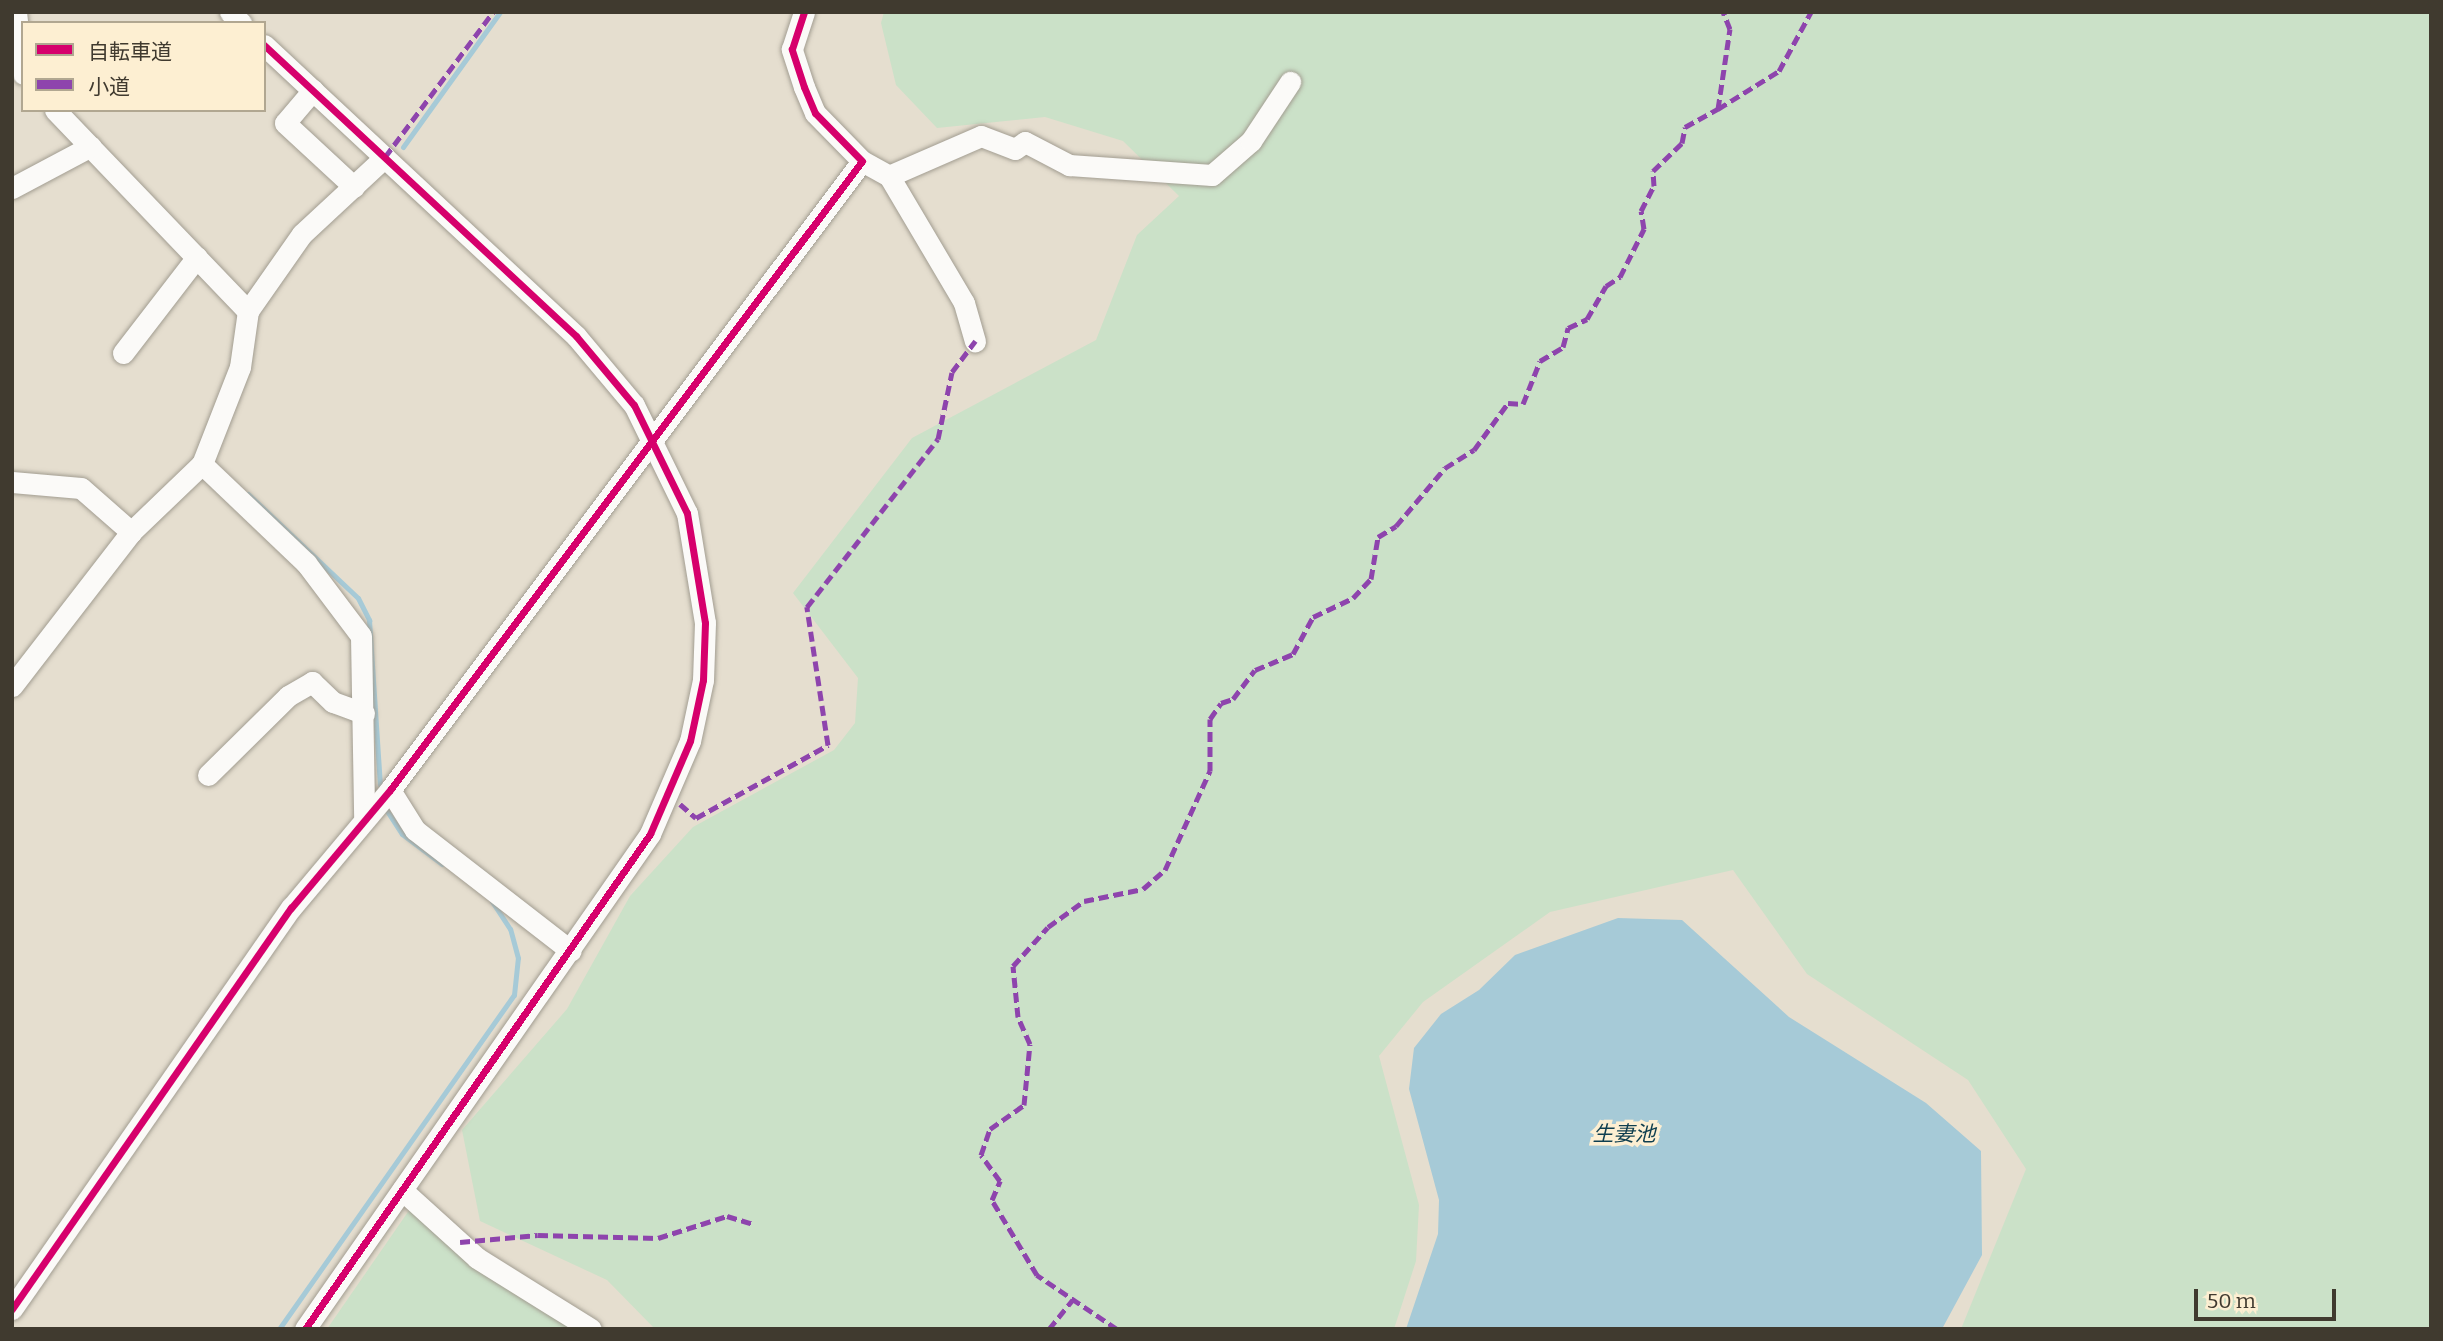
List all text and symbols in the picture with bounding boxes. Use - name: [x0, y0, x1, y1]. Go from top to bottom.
- legend: [21, 21, 266, 112]
- text: 自転車道: [88, 39, 172, 65]
- text: 小道: [88, 74, 130, 100]
- water label: 生妻池: [1593, 1121, 1655, 1147]
- scale bar: [2198, 1274, 2340, 1318]
- text: 50 m: [2207, 1288, 2256, 1314]

